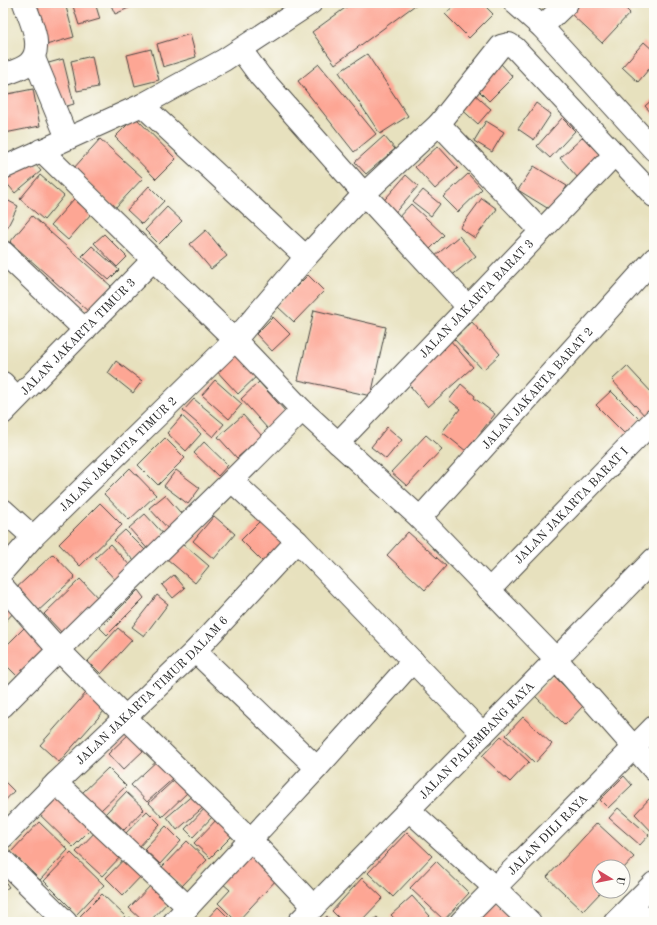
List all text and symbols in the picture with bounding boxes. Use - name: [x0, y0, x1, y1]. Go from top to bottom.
- street label: JALAN JAKARTA BARAT 3: [418, 238, 537, 361]
- street label: JALAN JAKARTA TIMUR 3: [19, 277, 138, 398]
- street label: JALAN JAKARTA BARAT 2: [480, 326, 596, 452]
- street label: JALAN JAKARTA TIMUR 2: [58, 395, 180, 514]
- street label: JALAN JAKARTA BARAT I: [513, 445, 631, 567]
- street label: JALAN JAKARTA TIMUR DALAM 6: [74, 615, 231, 767]
- street label: JALAN PALEMBANG RAYA: [418, 680, 537, 802]
- street label: JALAN DILI RAYA: [506, 793, 590, 878]
- north arrow: [591, 859, 631, 899]
- text: U: [613, 875, 626, 886]

